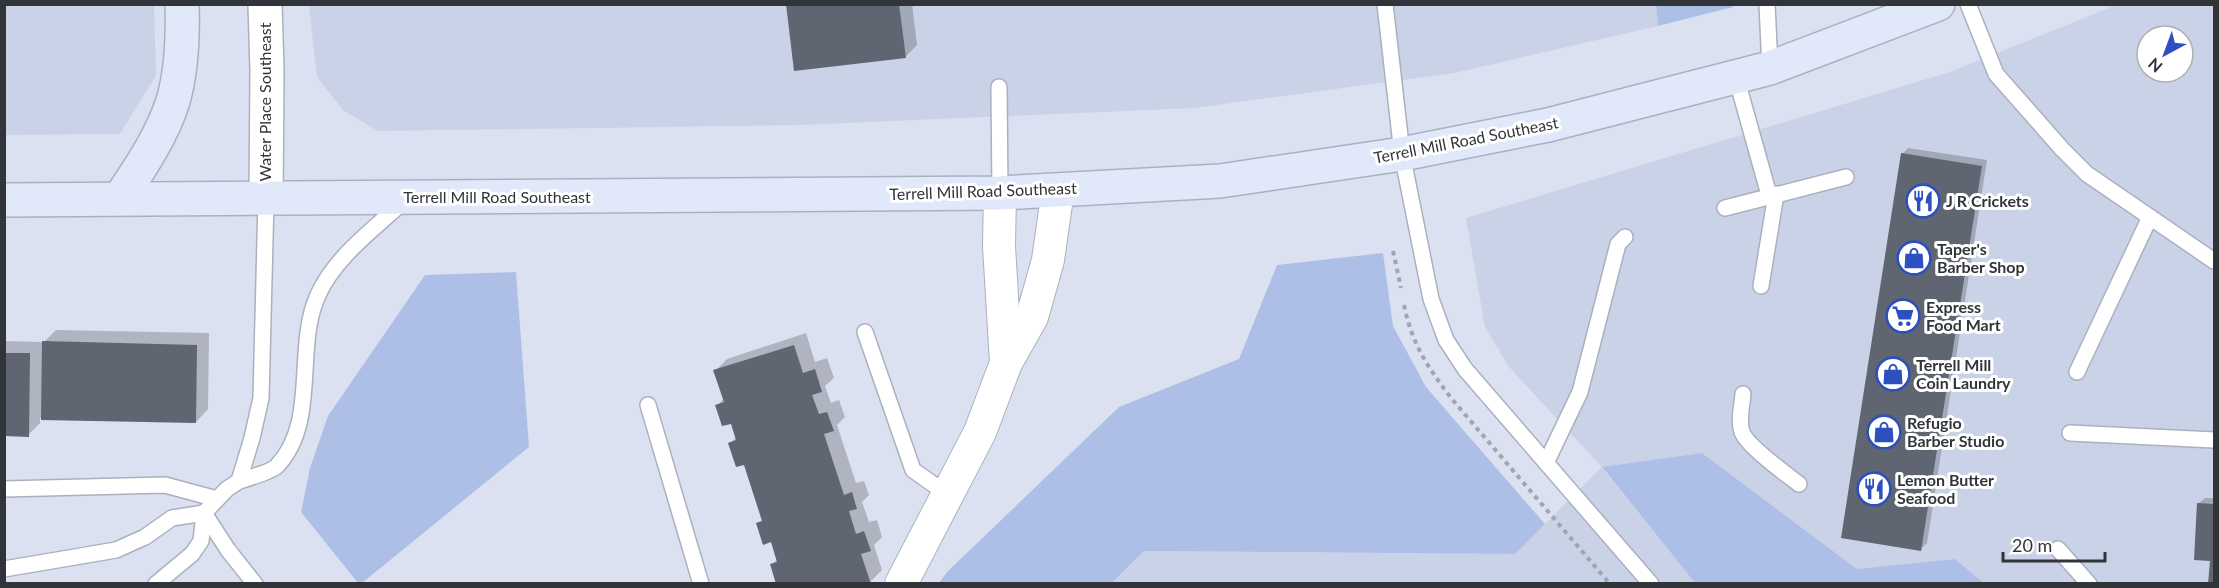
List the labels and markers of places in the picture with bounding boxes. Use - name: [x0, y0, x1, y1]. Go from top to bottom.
- restaurant icon: J R Crickets: [1905, 183, 1941, 219]
- place label: J R Crickets: [1946, 191, 2029, 210]
- place label: Taper's Barber Shop: [1937, 239, 2025, 276]
- shop icon: Taper's Barber Shop: [1896, 240, 1932, 276]
- place label: Express Food Mart: [1926, 297, 2001, 334]
- supermarket icon: Express Food Mart: [1885, 298, 1921, 334]
- place label: Terrell Mill Coin Laundry: [1916, 355, 2011, 392]
- shop icon: Terrell Mill Coin Laundry: [1875, 356, 1911, 392]
- place label: Refugio Barber Studio: [1907, 413, 2004, 450]
- shop icon: Refugio Barber Studio: [1866, 414, 1902, 450]
- place label: Lemon Butter Seafood: [1897, 470, 1994, 507]
- restaurant icon: Lemon Butter Seafood: [1856, 471, 1892, 507]

